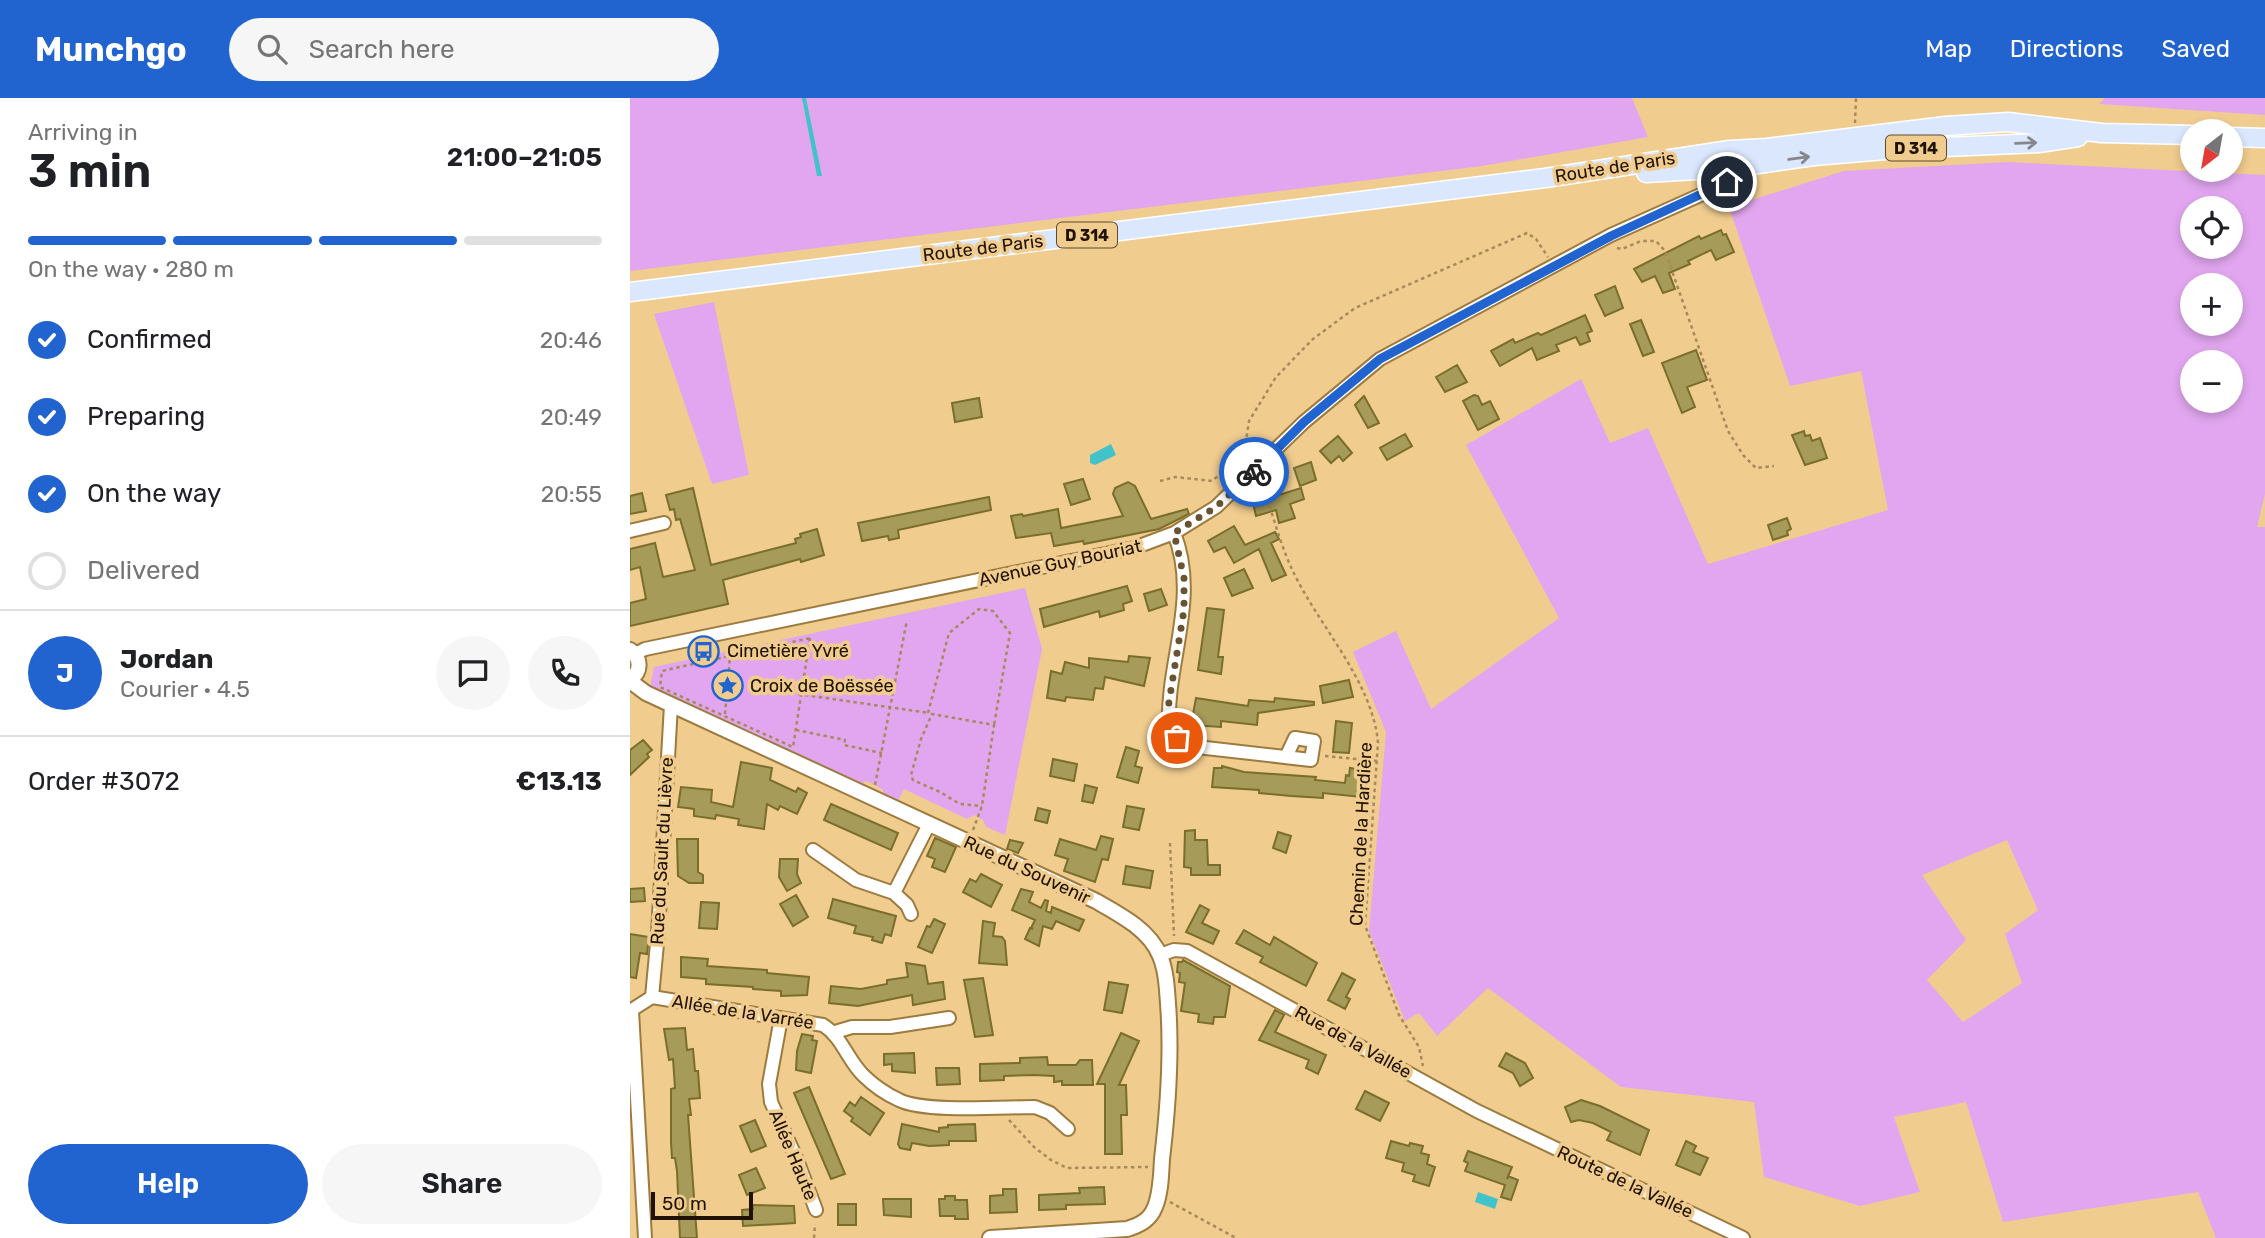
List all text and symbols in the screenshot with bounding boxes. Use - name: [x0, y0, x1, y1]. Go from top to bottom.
- search box: [229, 18, 719, 81]
- text: Munchgo: [35, 30, 187, 69]
- icon: search: [253, 30, 291, 68]
- text: Search here: [309, 34, 455, 65]
- text: Map: [1925, 35, 1972, 63]
- text: Directions: [2010, 35, 2123, 63]
- text: Saved: [2161, 35, 2230, 63]
- text: Arriving in: [28, 118, 138, 146]
- north arrow: [2180, 119, 2244, 182]
- map controls: [2180, 119, 2243, 413]
- road number: D 314: [1886, 136, 1946, 160]
- one-way arrow: [2014, 136, 2037, 150]
- text: 21:00–21:05: [447, 142, 602, 173]
- text: 3 min: [28, 144, 151, 199]
- street label: Route de Paris: [1553, 147, 1677, 187]
- pin: [1697, 152, 1757, 212]
- one-way arrow: [1787, 152, 1810, 165]
- icon: home: [1708, 163, 1746, 201]
- button: locate: [2180, 196, 2243, 259]
- road number: D 314: [1057, 223, 1117, 248]
- street label: Route de Paris: [921, 230, 1045, 266]
- text: On the way · 280 m: [28, 255, 234, 283]
- button: +: [2180, 273, 2243, 336]
- icon: check: [28, 321, 66, 359]
- text: Confirmed: [87, 324, 212, 355]
- text: 20:46: [540, 326, 602, 354]
- button: −: [2180, 350, 2243, 413]
- icon: check: [28, 398, 66, 436]
- text: Preparing: [87, 401, 205, 432]
- text: 20:49: [540, 403, 602, 431]
- courier: [1219, 437, 1289, 507]
- icon: bike: [1235, 453, 1273, 491]
- icon: check: [28, 475, 66, 513]
- text: On the way: [87, 478, 221, 509]
- text: 20:55: [541, 480, 602, 508]
- street label: Avenue Guy Bouriat: [977, 535, 1143, 591]
- text: Delivered: [87, 555, 200, 586]
- bus stop icon: Cimetière Yvré: [687, 634, 721, 668]
- button: chat: [436, 636, 510, 710]
- button: phone: [528, 636, 602, 710]
- place label: Cimetière Yvré: [727, 640, 849, 662]
- text: Jordan: [120, 644, 213, 675]
- text: J: [56, 658, 74, 689]
- place icon: Croix de Boëssée: [710, 669, 744, 703]
- text: Courier · 4.5: [120, 675, 250, 703]
- place label: Croix de Boëssée: [750, 675, 894, 697]
- pin: [1147, 708, 1207, 768]
- icon: bag: [1158, 719, 1196, 757]
- street label: Chemin de la Hardière: [1345, 742, 1377, 926]
- street label: Rue du Sault du Lièvre: [646, 757, 678, 945]
- text: Order #3072: [28, 766, 180, 797]
- text: €13.13: [516, 766, 602, 797]
- street label: Rue du Souvenir: [960, 831, 1094, 909]
- street label: Allée de la Varrée: [671, 990, 815, 1034]
- street label: Rue de la Vallée: [1291, 1001, 1415, 1083]
- street label: Allée Haute: [764, 1106, 822, 1204]
- street label: Route de la Vallée: [1554, 1141, 1696, 1223]
- button: Help: [28, 1144, 308, 1224]
- button: Share: [322, 1144, 602, 1224]
- scale bar: [651, 1189, 752, 1221]
- text: 50 m: [662, 1192, 707, 1215]

